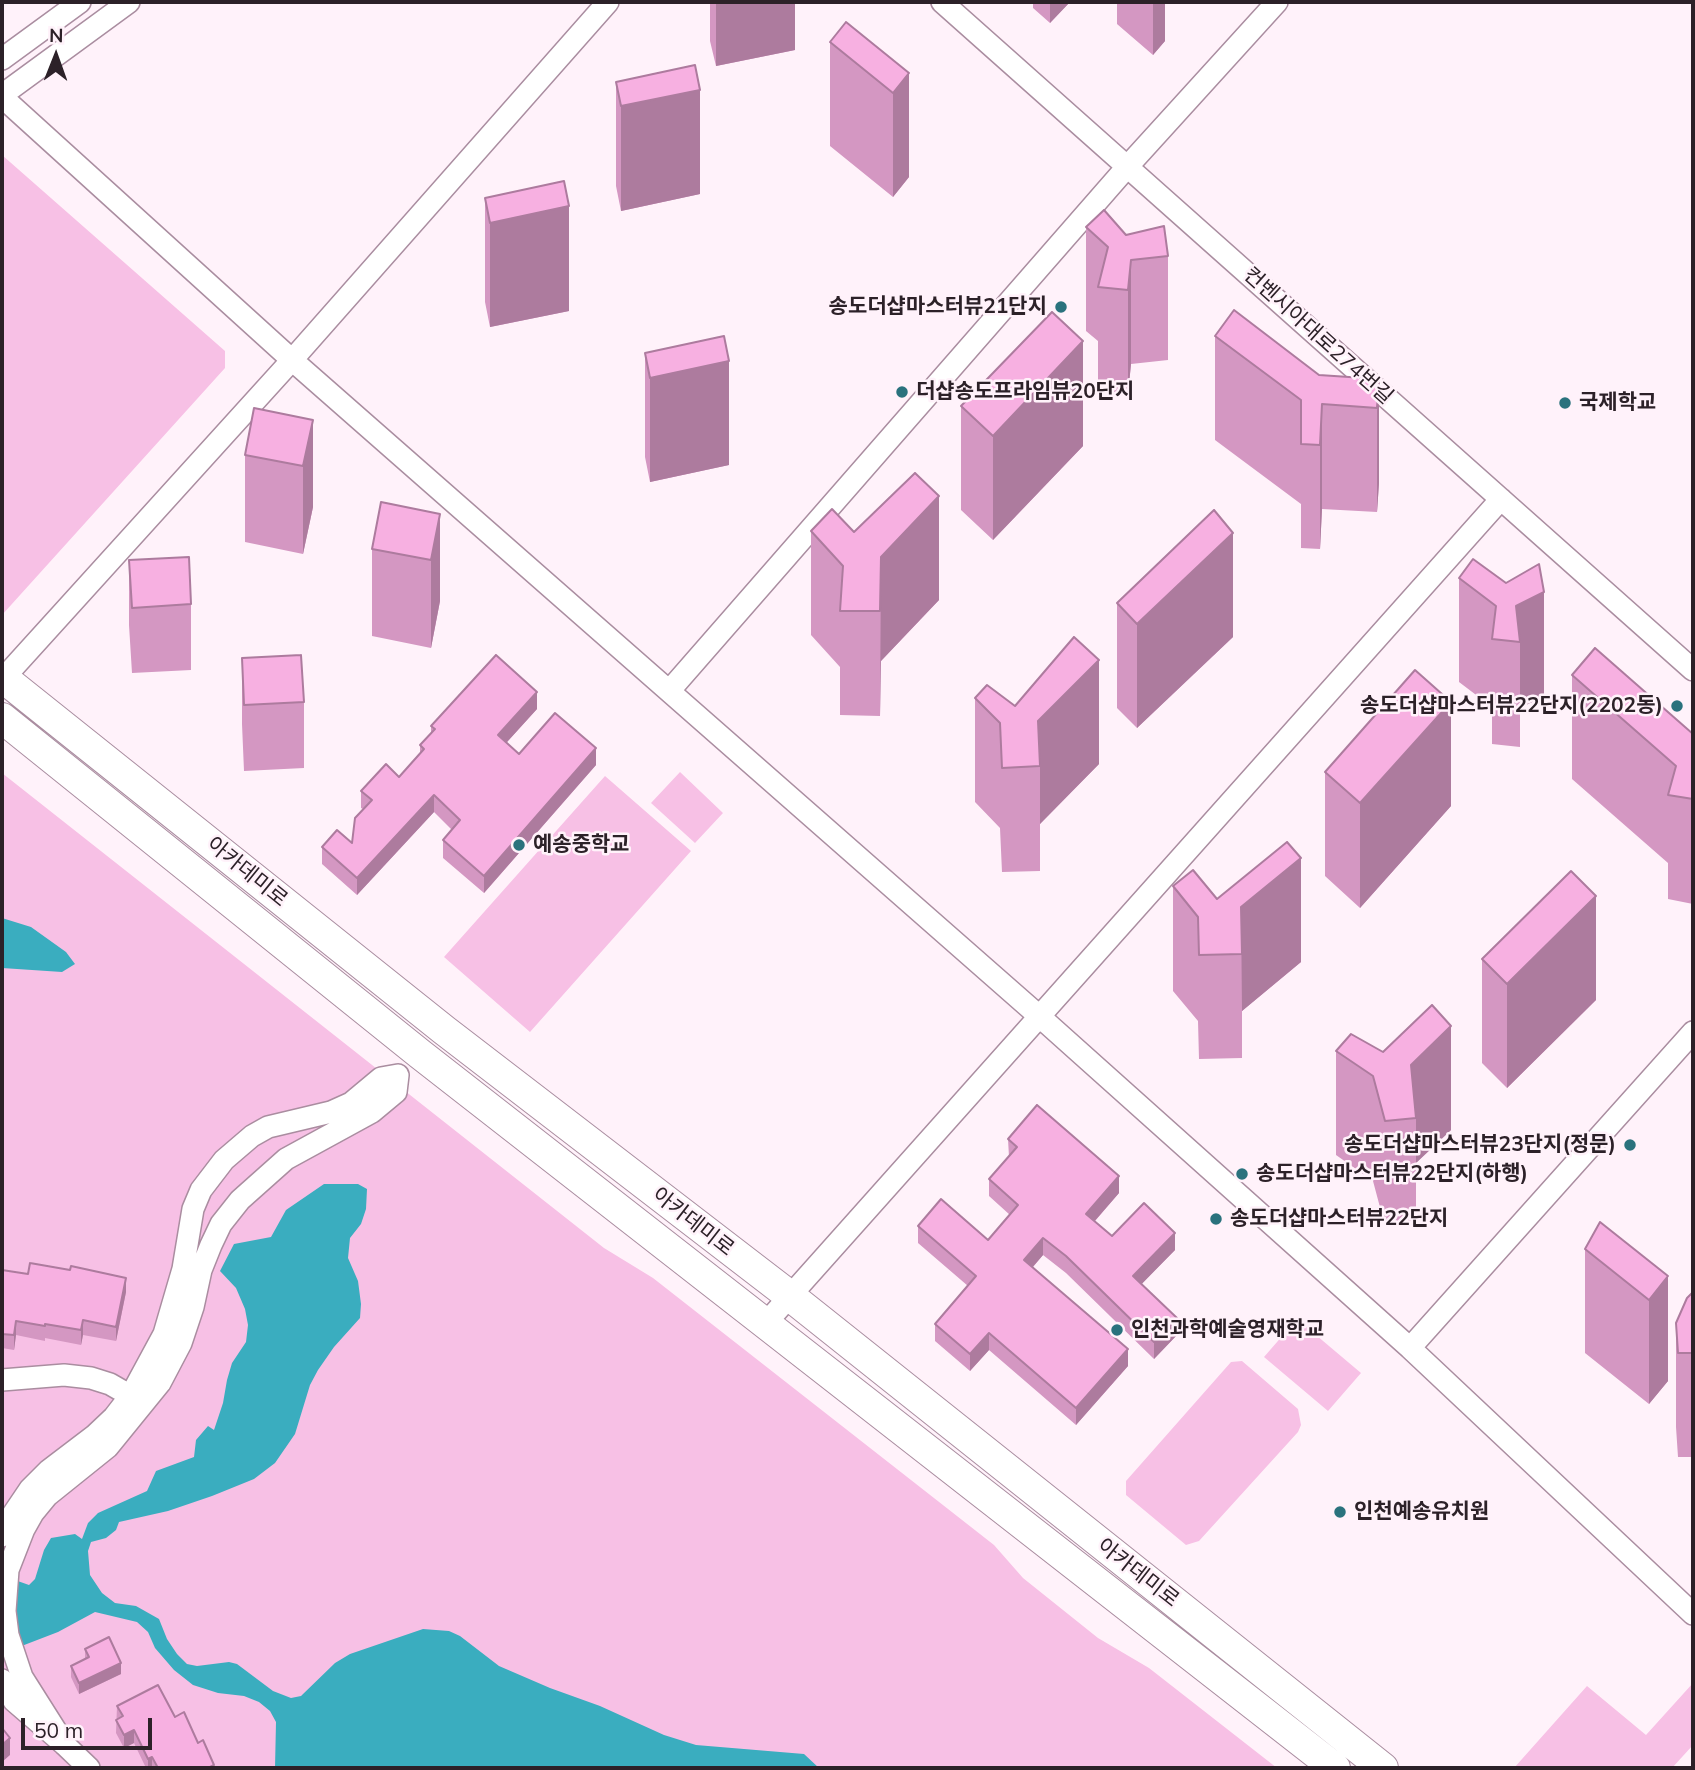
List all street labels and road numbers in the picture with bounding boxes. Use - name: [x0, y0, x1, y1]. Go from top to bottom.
- street label: 컨벤시아대로274번길: [1238, 262, 1398, 410]
- street label: 아카데미로: [202, 832, 292, 912]
- street label: 아카데미로: [647, 1182, 739, 1262]
- street label: 아카데미로: [1092, 1533, 1184, 1613]

